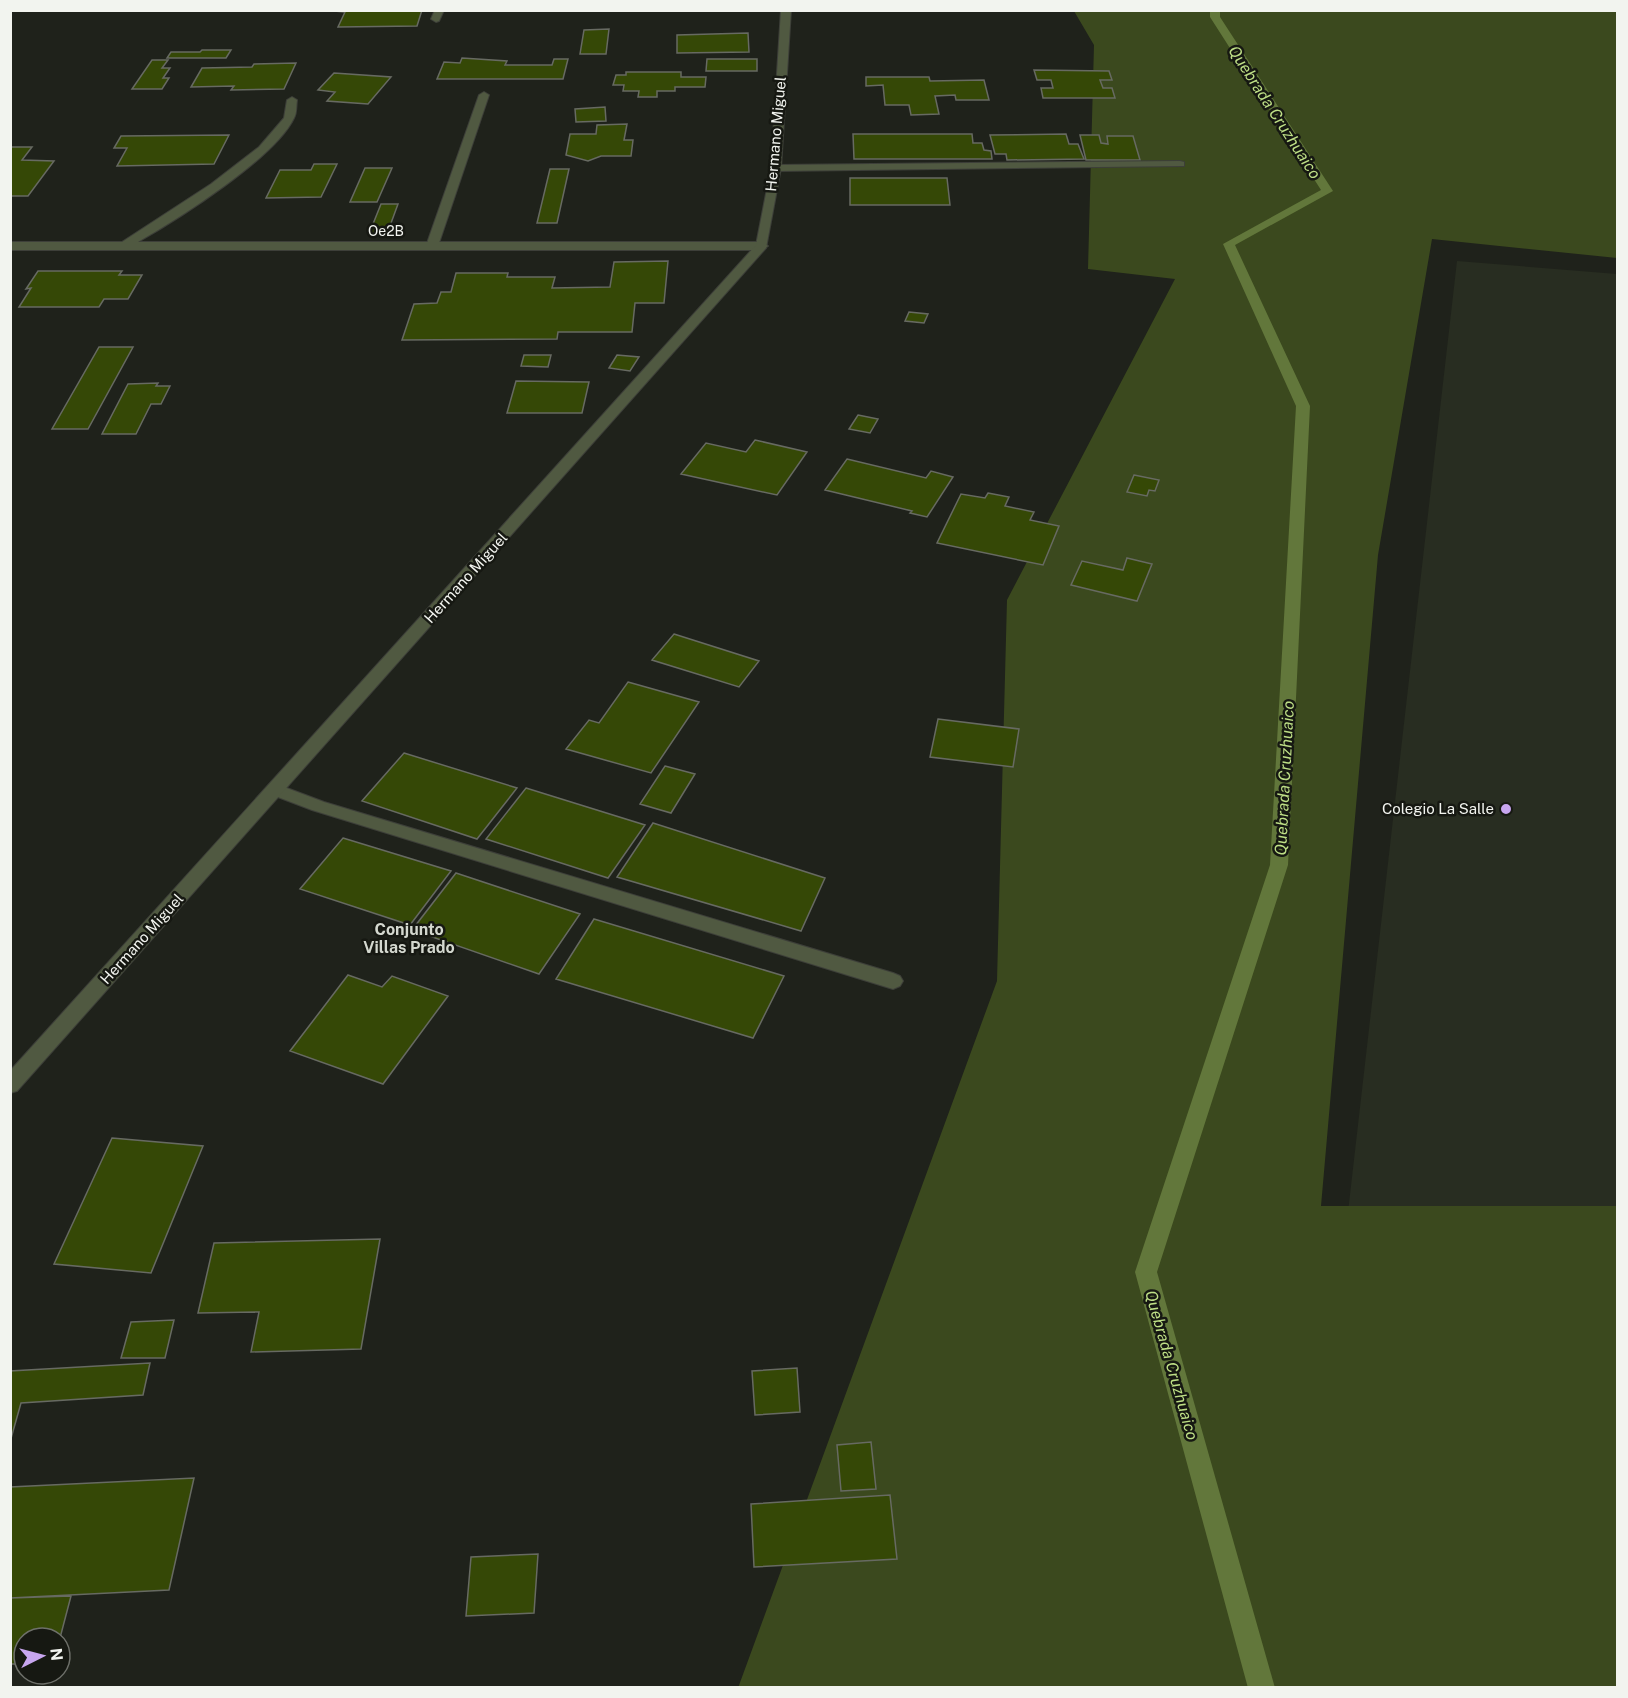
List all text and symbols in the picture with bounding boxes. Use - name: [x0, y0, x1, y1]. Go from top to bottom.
- water label: Quebrada Cruzhuaico: [1224, 42, 1325, 183]
- street label: Hermano Miguel: [762, 76, 789, 192]
- street label: Oe2B: [368, 223, 404, 239]
- street label: Hermano Miguel: [421, 529, 511, 626]
- water label: Quebrada Cruzhuaico: [1271, 700, 1298, 856]
- place label: Colegio La Salle: [1382, 800, 1494, 817]
- marker: Colegio La Salle: [1499, 802, 1513, 816]
- street label: Hermano Miguel: [97, 890, 187, 987]
- district label: Conjunto Villas Prado: [363, 920, 455, 957]
- water label: Quebrada Cruzhuaico: [1141, 1288, 1202, 1443]
- north arrow: [12, 1626, 72, 1686]
- text: N: [46, 1647, 67, 1662]

